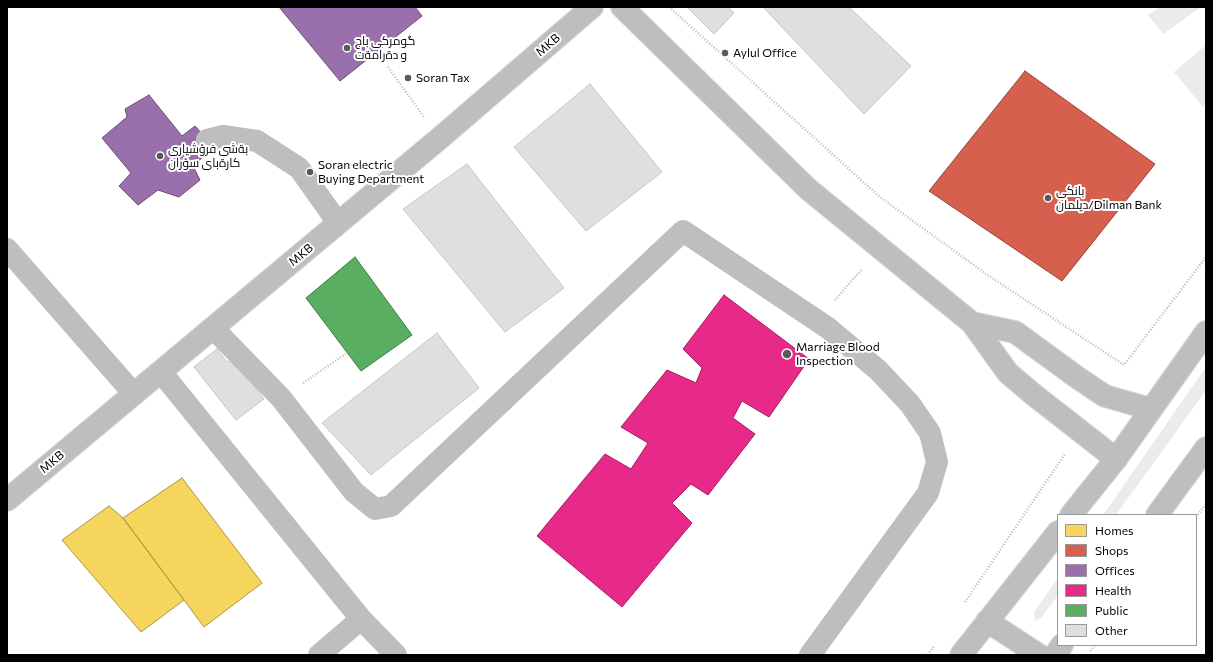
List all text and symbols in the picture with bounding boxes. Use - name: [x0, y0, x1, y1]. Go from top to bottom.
- street label: MKB: [533, 31, 563, 59]
- place label: گومركى باج و دةرامةت: [355, 34, 415, 62]
- marker: گومركى باج و دةرامةت: [342, 43, 352, 53]
- place label: Aylul Office: [733, 46, 796, 60]
- marker: Aylul Office: [720, 48, 730, 58]
- place label: Soran Tax: [416, 71, 470, 85]
- marker: Soran Tax: [403, 73, 413, 83]
- place label: بةشى فرؤشيارى كارةباى سؤران: [168, 142, 248, 170]
- marker: بةشى فرؤشيارى كارةباى سؤران: [155, 151, 165, 161]
- place label: Soran electric Buying Department: [318, 158, 424, 186]
- marker: Soran electric Buying Department: [305, 167, 315, 177]
- place label: بانکی دیلمان/Dilman Bank: [1056, 184, 1162, 212]
- marker: بانکی دیلمان/Dilman Bank: [1043, 193, 1053, 203]
- street label: MKB: [286, 241, 316, 269]
- place label: Marriage Blood Inspection: [796, 340, 880, 368]
- marker: Marriage Blood Inspection: [781, 348, 793, 360]
- street label: MKB: [37, 448, 67, 476]
- legend: [1057, 514, 1197, 646]
- text: Homes: [1095, 523, 1133, 537]
- text: Shops: [1095, 543, 1129, 557]
- text: Offices: [1095, 563, 1135, 577]
- text: Health: [1095, 583, 1131, 597]
- text: Public: [1095, 603, 1128, 617]
- text: Other: [1095, 623, 1128, 637]

